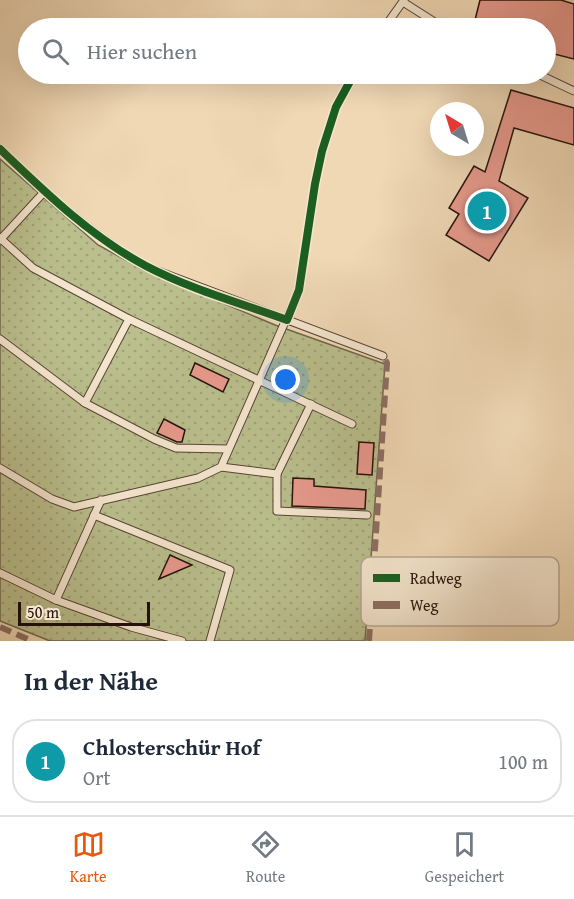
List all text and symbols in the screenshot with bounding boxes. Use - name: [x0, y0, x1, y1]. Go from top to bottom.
- search box: [18, 18, 556, 84]
- icon: search: [39, 35, 72, 68]
- text: Hier suchen: [87, 35, 197, 67]
- north arrow: [430, 102, 484, 156]
- pin: 1: [468, 188, 506, 234]
- your location: [271, 365, 300, 394]
- legend: [361, 557, 559, 626]
- text: Radweg: [410, 566, 462, 590]
- text: Weg: [410, 593, 438, 617]
- scale bar: [18, 599, 150, 626]
- text: 50 m: [27, 600, 59, 624]
- text: In der Nähe: [24, 661, 158, 700]
- text: Chlosterschür Hof: [83, 731, 260, 763]
- text: 1: [40, 747, 51, 776]
- text: 100 m: [498, 747, 548, 776]
- text: Ort: [83, 763, 110, 792]
- tab: Karte: [70, 828, 107, 888]
- tab: Route: [246, 828, 285, 888]
- tab: Gespeichert: [425, 828, 504, 888]

